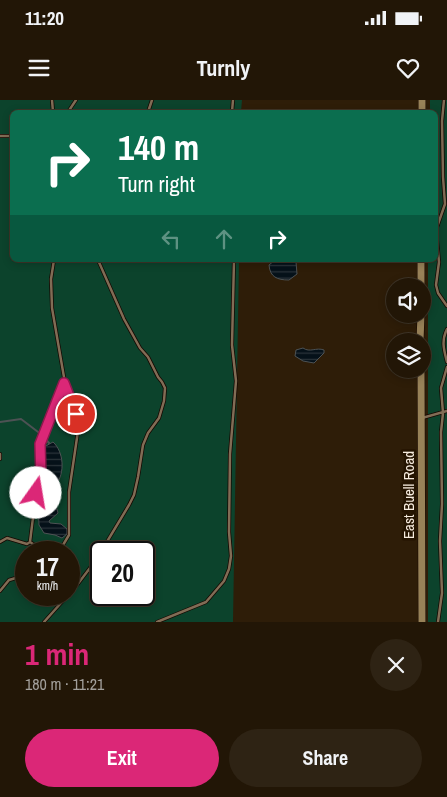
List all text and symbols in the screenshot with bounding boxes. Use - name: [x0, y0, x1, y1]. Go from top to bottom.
- text: 11:20: [25, 5, 64, 31]
- text: Turnly: [197, 53, 250, 83]
- icon: menu: [25, 54, 53, 82]
- icon: heart: [394, 54, 422, 82]
- text: 140 m: [118, 124, 199, 171]
- icon: right: [35, 130, 100, 195]
- text: Turn right: [118, 169, 195, 199]
- icon: left: [157, 225, 185, 253]
- icon: ahead: [210, 225, 238, 253]
- icon: right: [263, 225, 291, 253]
- map controls: [386, 278, 431, 378]
- button: sound: [386, 278, 431, 323]
- button: layers: [386, 333, 431, 378]
- pin: [55, 393, 97, 435]
- icon: arrive: [62, 400, 90, 428]
- street label: East Buell Road: [398, 451, 419, 539]
- position arrow: [9, 466, 61, 518]
- speed limit sign: 20: [90, 541, 155, 606]
- text: 17: [36, 550, 59, 584]
- text: km/h: [37, 578, 58, 594]
- text: 1 min: [25, 634, 89, 674]
- button: close: [370, 639, 422, 691]
- text: 180 m · 11:21: [25, 673, 104, 695]
- button: Exit: [25, 729, 219, 787]
- button: Share: [229, 729, 422, 787]

